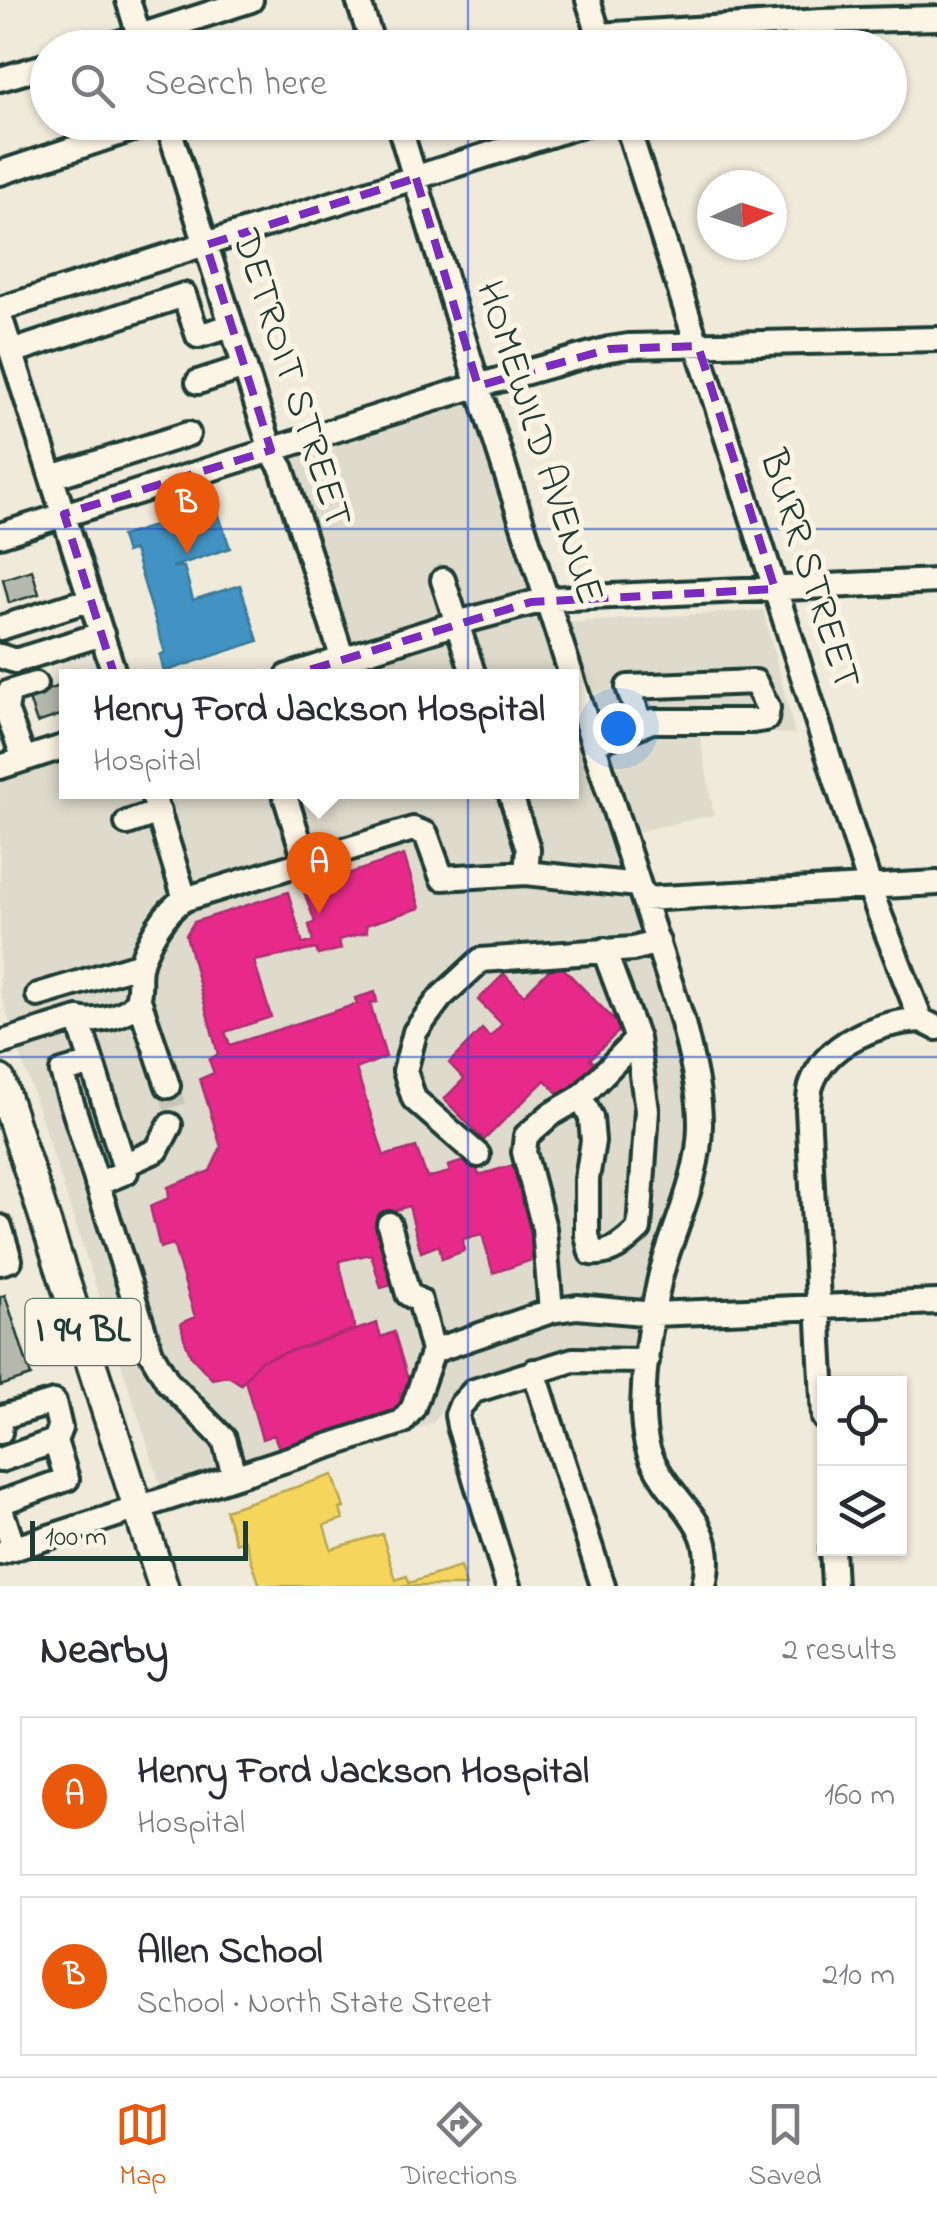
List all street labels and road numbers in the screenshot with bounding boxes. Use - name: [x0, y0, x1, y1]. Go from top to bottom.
- street label: DETROIT STREET: [214, 222, 366, 535]
- street label: HOMEWILD AVENUE: [458, 274, 618, 612]
- street label: BURR STREET: [741, 442, 874, 697]
- road number: I 94 BL: [26, 1299, 140, 1365]

